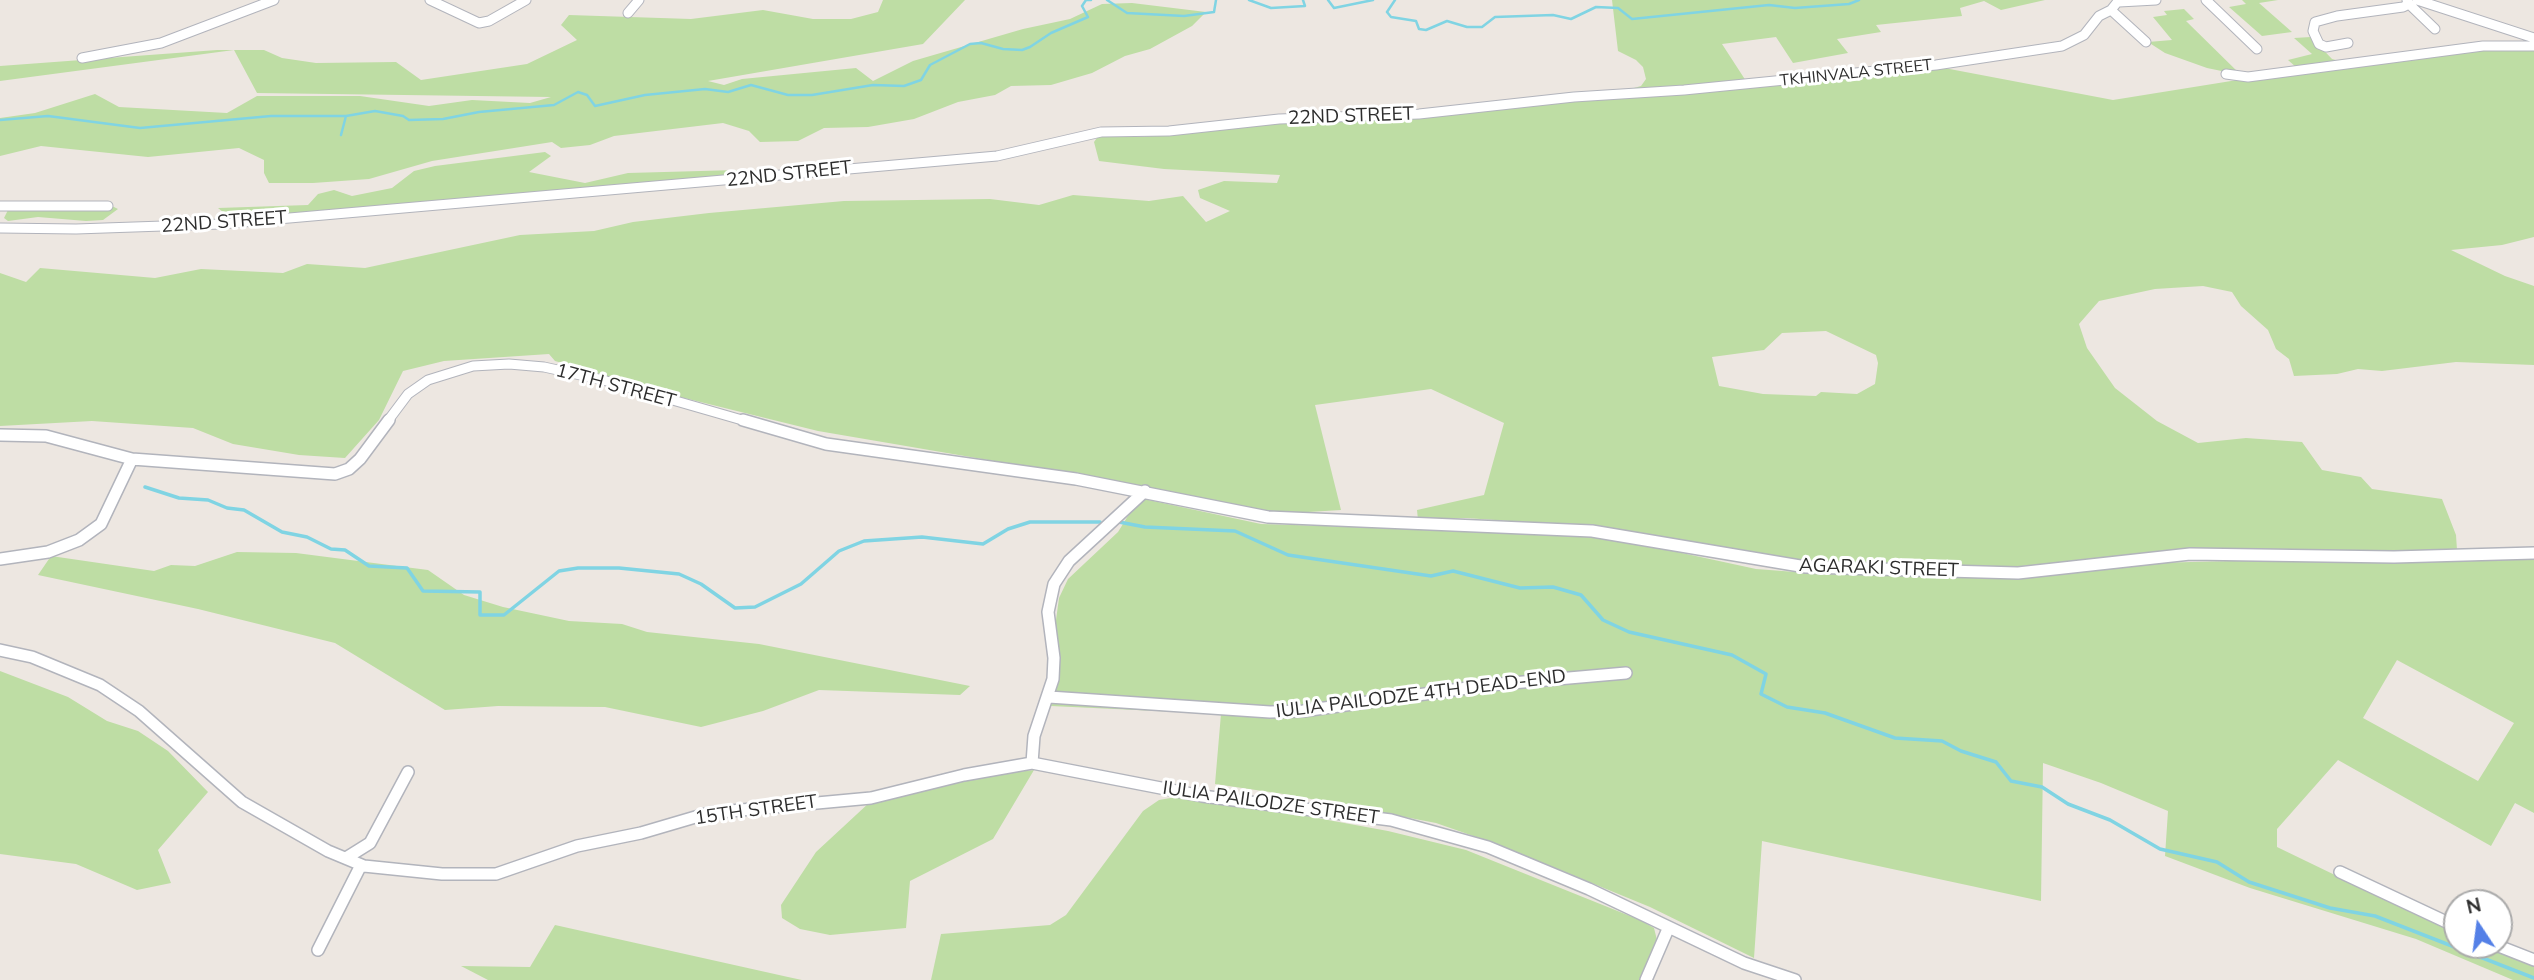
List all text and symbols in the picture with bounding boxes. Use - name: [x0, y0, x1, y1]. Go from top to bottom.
- street label: TKHINVALA STREET: [1779, 55, 1933, 91]
- street label: 22ND STREET: [1288, 102, 1414, 130]
- street label: 22ND STREET: [725, 156, 853, 192]
- street label: 22ND STREET: [160, 206, 288, 238]
- street label: 17TH STREET: [553, 359, 679, 413]
- street label: AGARAKI STREET: [1799, 554, 1959, 582]
- street label: IULIA PAILODZE 4TH DEAD-END: [1275, 665, 1567, 723]
- street label: IULIA PAILODZE STREET: [1161, 777, 1381, 829]
- street label: 15TH STREET: [693, 790, 819, 830]
- north arrow: [2443, 889, 2513, 959]
- text: N: [2464, 892, 2483, 919]

